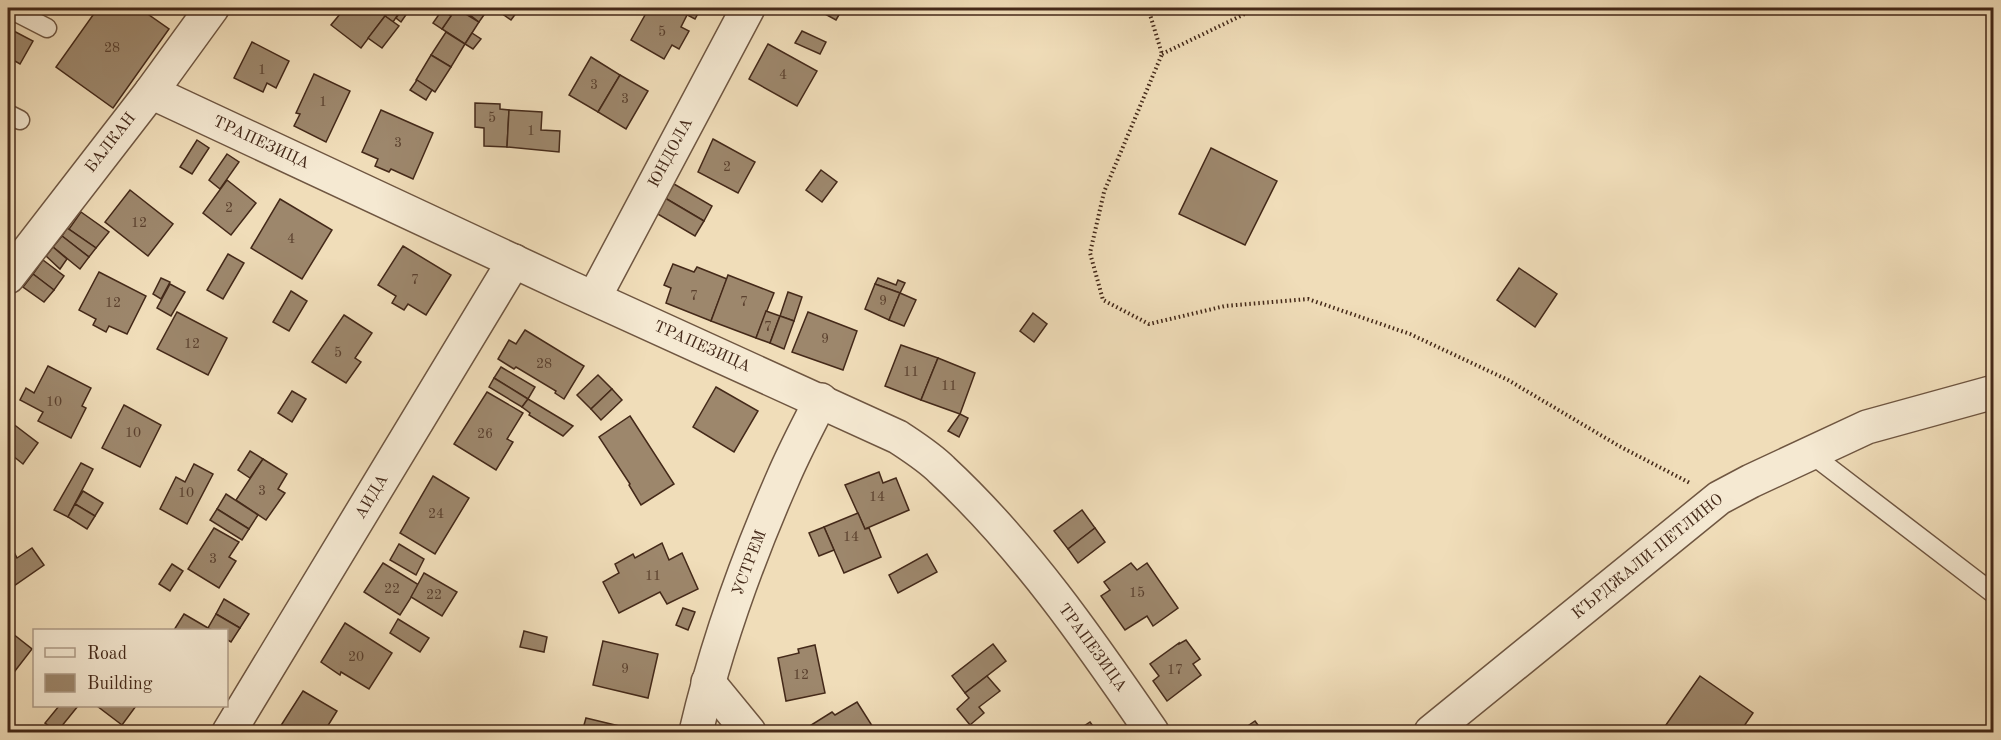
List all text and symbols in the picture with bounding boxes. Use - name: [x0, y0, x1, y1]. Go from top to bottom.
- house number: 5: [658, 25, 666, 39]
- house number: 28: [104, 41, 120, 55]
- house number: 1: [258, 63, 266, 77]
- house number: 4: [779, 68, 787, 82]
- house number: 3: [590, 78, 598, 92]
- house number: 3: [621, 92, 629, 106]
- house number: 1: [319, 95, 327, 109]
- street label: БАЛКАН: [83, 110, 139, 176]
- house number: 5: [488, 111, 496, 125]
- street label: ТРАПЕЗИЦА: [210, 114, 312, 172]
- street label: ЮНДОЛА: [646, 116, 696, 190]
- house number: 1: [527, 124, 535, 138]
- house number: 3: [394, 136, 402, 150]
- house number: 2: [723, 160, 731, 174]
- house number: 2: [225, 201, 233, 215]
- house number: 12: [131, 216, 147, 230]
- house number: 4: [287, 232, 295, 246]
- house number: 7: [411, 273, 419, 287]
- house number: 7: [690, 289, 698, 303]
- house number: 9: [879, 294, 887, 308]
- house number: 7: [740, 295, 748, 309]
- house number: 12: [105, 296, 121, 310]
- street label: ТРАПЕЗИЦА: [651, 318, 753, 376]
- house number: 7: [764, 320, 772, 334]
- house number: 9: [821, 332, 829, 346]
- house number: 12: [184, 337, 200, 351]
- house number: 5: [334, 346, 342, 360]
- house number: 28: [536, 357, 552, 371]
- house number: 11: [903, 365, 919, 379]
- house number: 11: [941, 379, 957, 393]
- house number: 10: [46, 395, 62, 409]
- house number: 10: [125, 426, 141, 440]
- house number: 26: [477, 427, 493, 441]
- street label: АИДА: [353, 472, 391, 522]
- house number: 3: [258, 484, 266, 498]
- house number: 10: [178, 486, 194, 500]
- house number: 14: [869, 490, 885, 504]
- street label: КЪРДЖАЛИ-ПЕТЛИНО: [1569, 491, 1727, 623]
- house number: 24: [428, 507, 444, 521]
- street label: УСТРЕМ: [730, 528, 770, 598]
- house number: 14: [843, 530, 859, 544]
- house number: 3: [209, 552, 217, 566]
- house number: 11: [645, 569, 661, 583]
- house number: 22: [384, 582, 400, 596]
- house number: 15: [1129, 586, 1145, 600]
- house number: 22: [426, 588, 442, 602]
- street label: ТРАПЕЗИЦА: [1055, 601, 1129, 695]
- legend: [33, 629, 228, 707]
- text: Road: [87, 645, 127, 663]
- house number: 20: [348, 650, 364, 664]
- house number: 9: [621, 662, 629, 676]
- house number: 17: [1167, 663, 1183, 677]
- house number: 12: [793, 668, 809, 682]
- text: Building: [87, 675, 153, 693]

